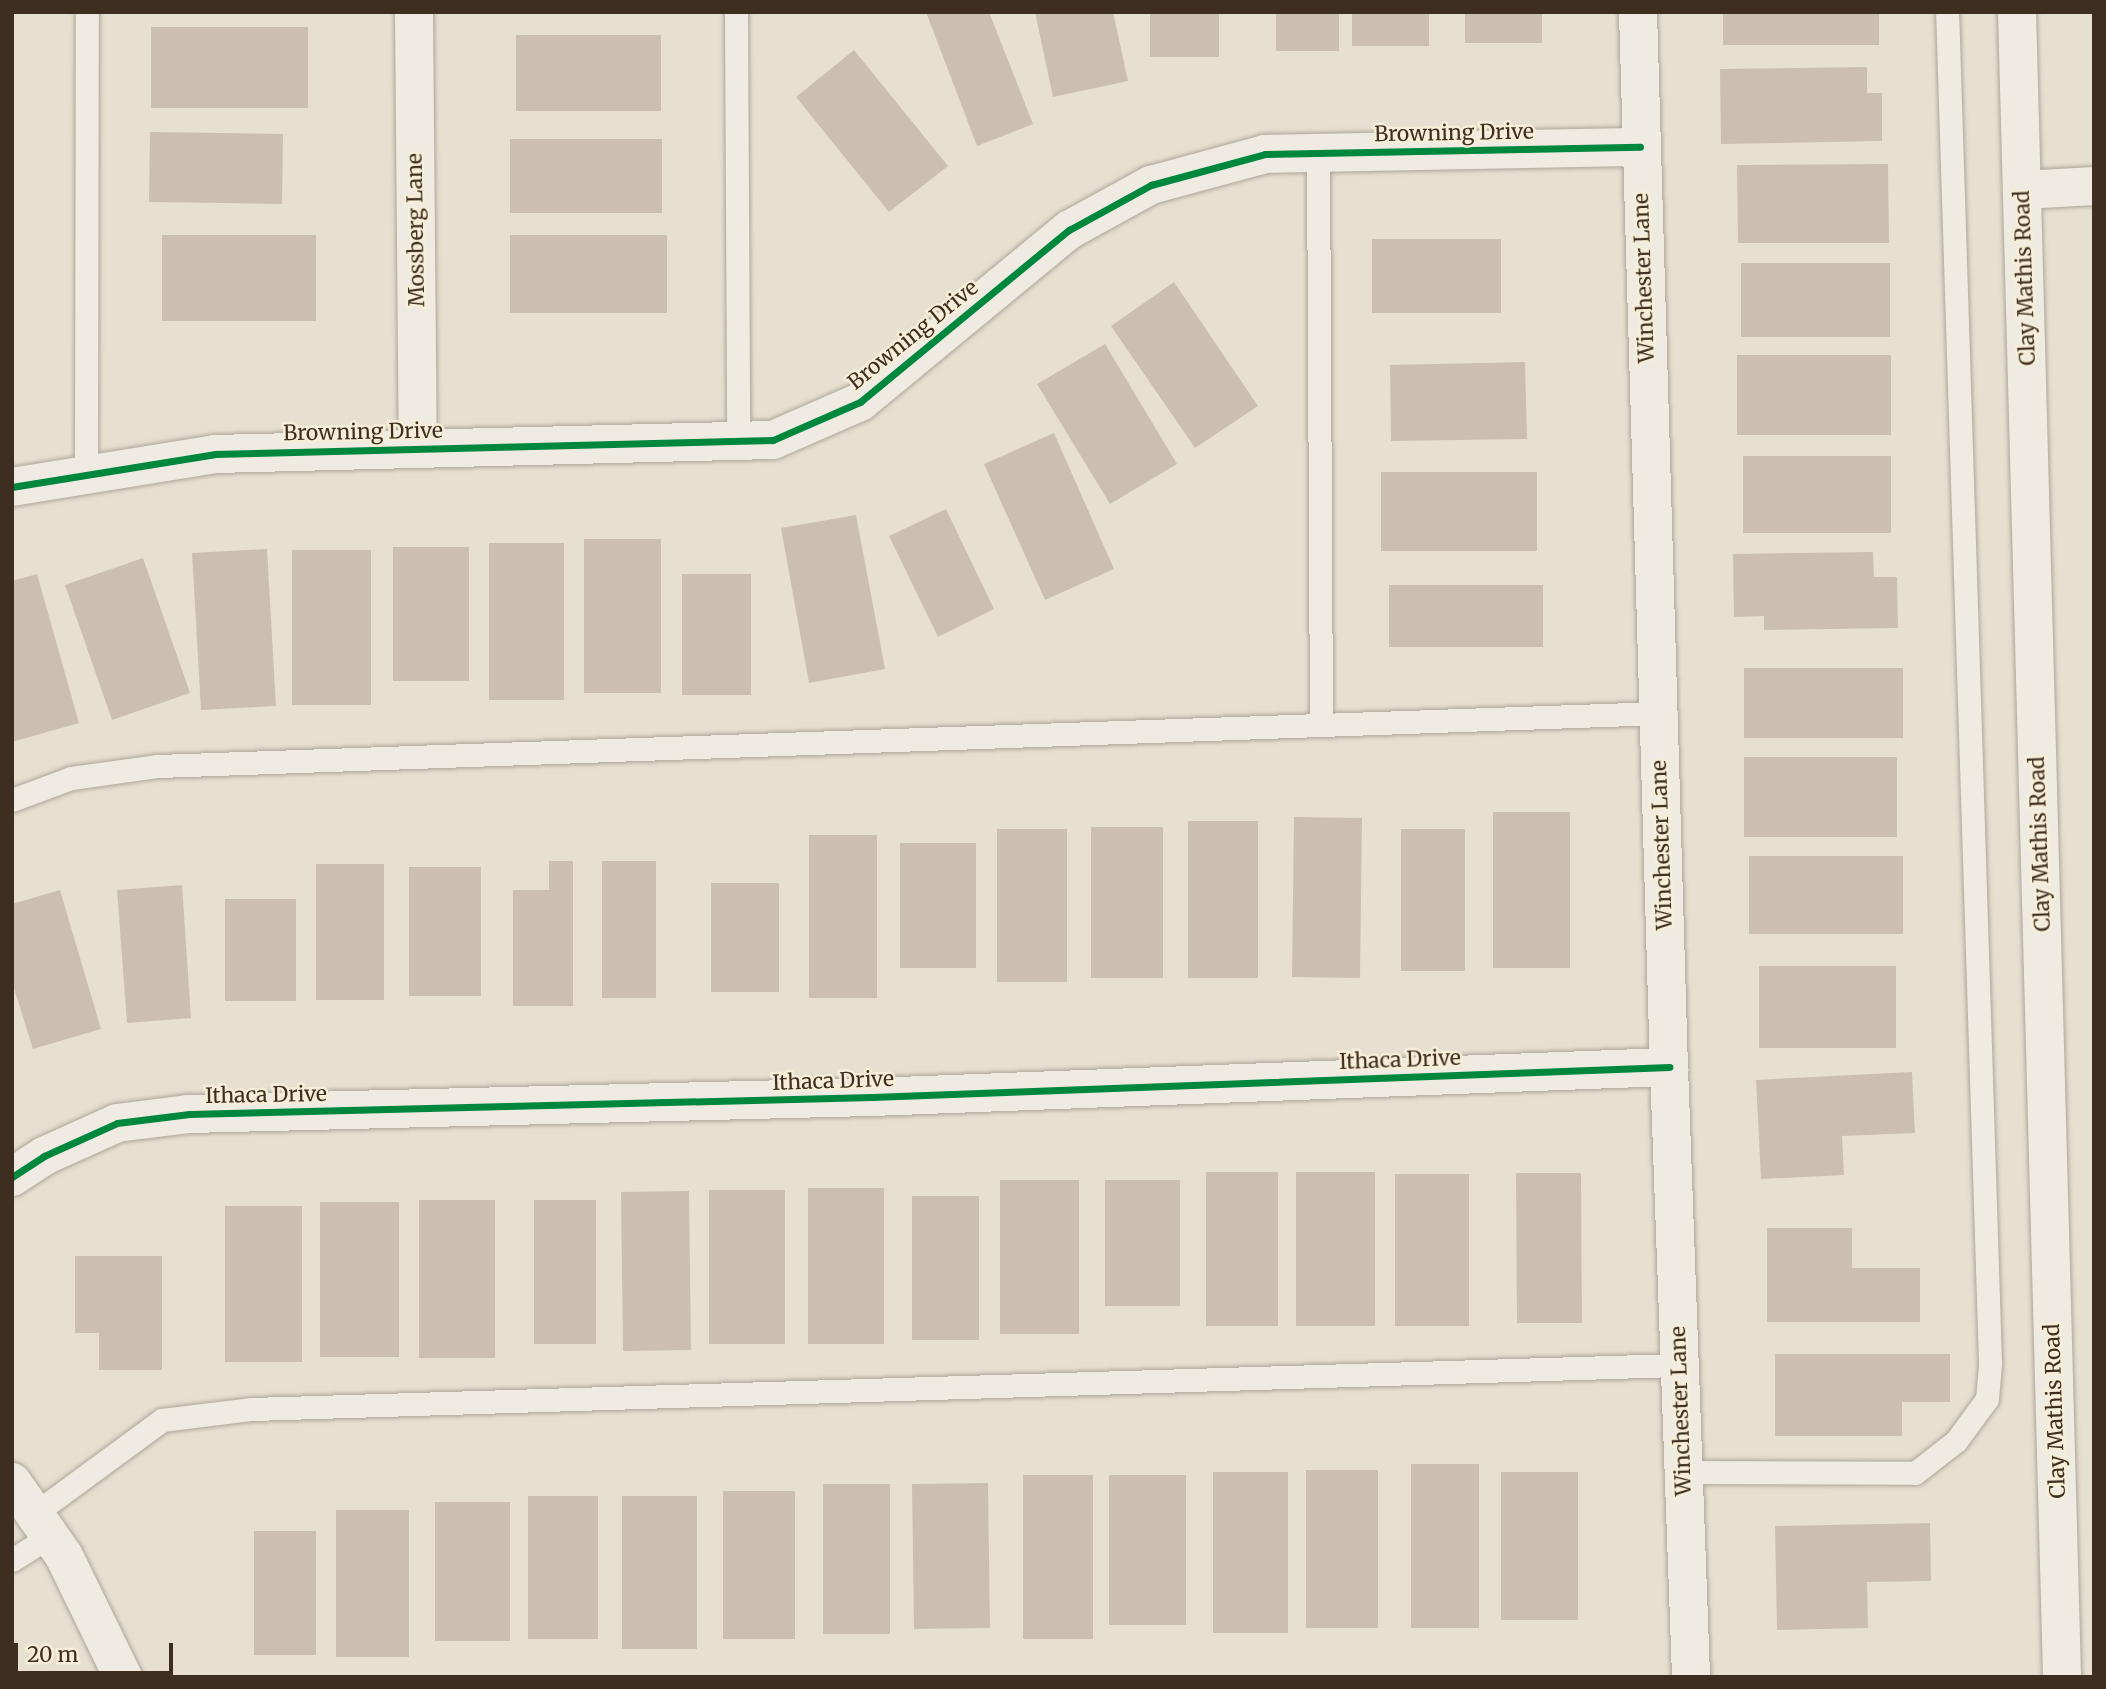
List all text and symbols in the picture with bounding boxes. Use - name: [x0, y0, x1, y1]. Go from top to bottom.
- street label: Browning Drive: [1374, 119, 1534, 147]
- street label: Mossberg Lane: [402, 153, 430, 307]
- street label: Clay Mathis Road: [2009, 190, 2041, 366]
- street label: Winchester Lane: [1628, 193, 1660, 363]
- street label: Browning Drive: [843, 275, 983, 395]
- street label: Browning Drive: [283, 418, 443, 446]
- street label: Clay Mathis Road: [2024, 756, 2056, 932]
- street label: Winchester Lane: [1646, 760, 1678, 930]
- street label: Ithaca Drive: [1339, 1045, 1461, 1075]
- street label: Ithaca Drive: [772, 1066, 894, 1096]
- street label: Ithaca Drive: [205, 1081, 327, 1109]
- street label: Clay Mathis Road: [2039, 1323, 2071, 1499]
- street label: Winchester Lane: [1665, 1326, 1697, 1496]
- scale bar: [18, 1630, 177, 1674]
- text: 20 m: [27, 1641, 78, 1668]

